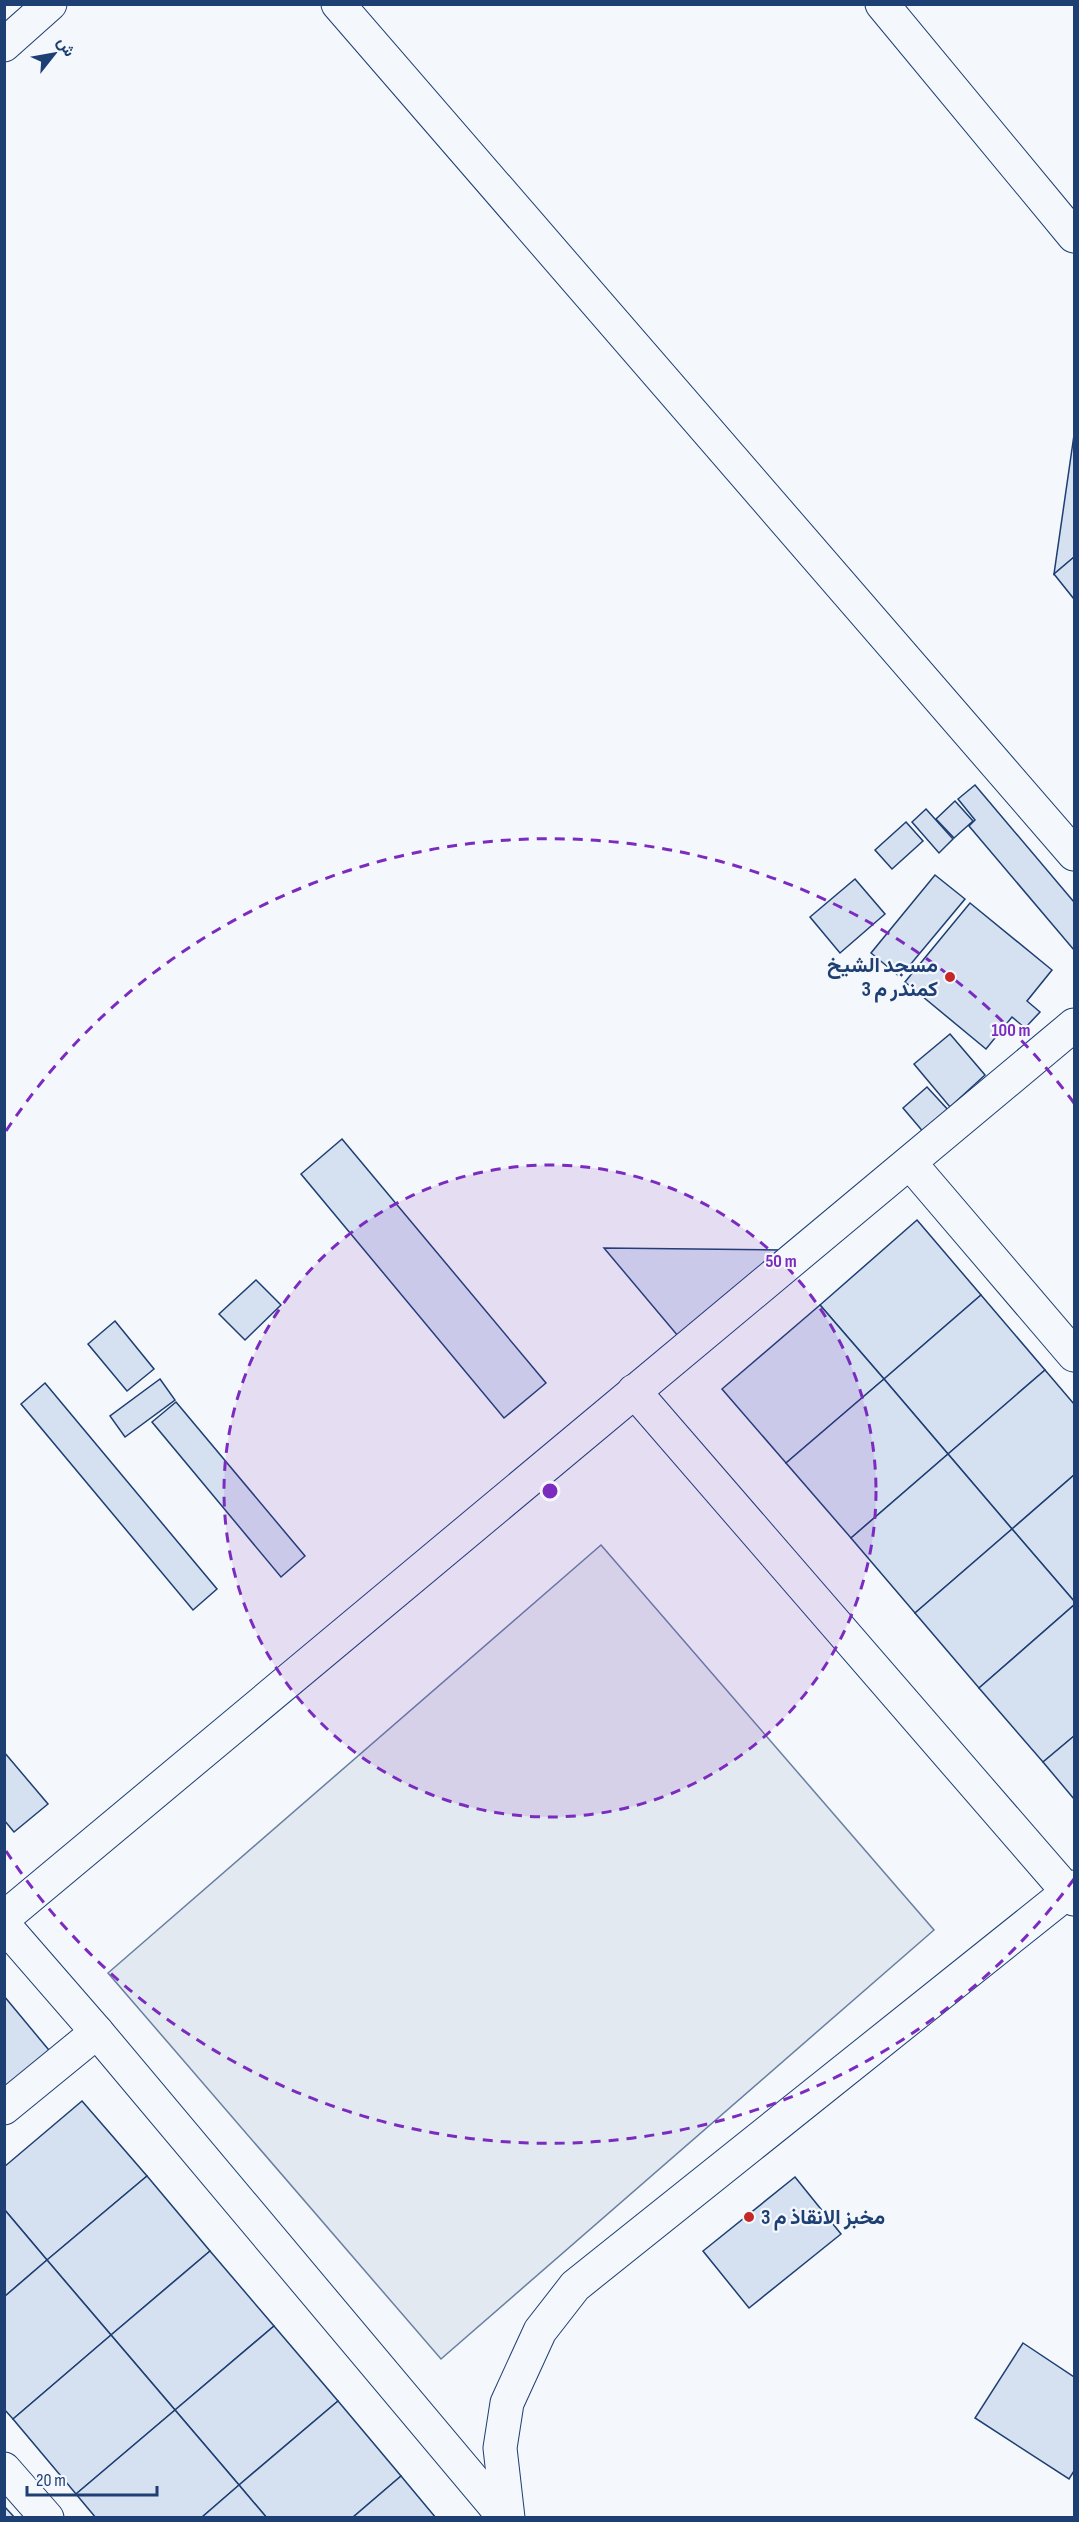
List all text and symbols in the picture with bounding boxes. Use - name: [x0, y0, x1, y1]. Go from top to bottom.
- north arrow: [24, 24, 84, 84]
- text: ش: [52, 34, 79, 60]
- place label: مسجد الشيخ كمندر م 3: [827, 953, 938, 1003]
- marker: مسجد الشيخ كمندر م 3: [943, 970, 957, 984]
- text: 100 m: [992, 1020, 1031, 1041]
- text: 50 m: [765, 1251, 797, 1272]
- centre of rings: [540, 1481, 560, 1501]
- place label: مخبز الانقاذ م 3: [761, 2205, 885, 2231]
- marker: مخبز الانقاذ م 3: [742, 2210, 756, 2224]
- scale bar: [27, 2459, 158, 2497]
- text: 20 m: [36, 2470, 66, 2491]

